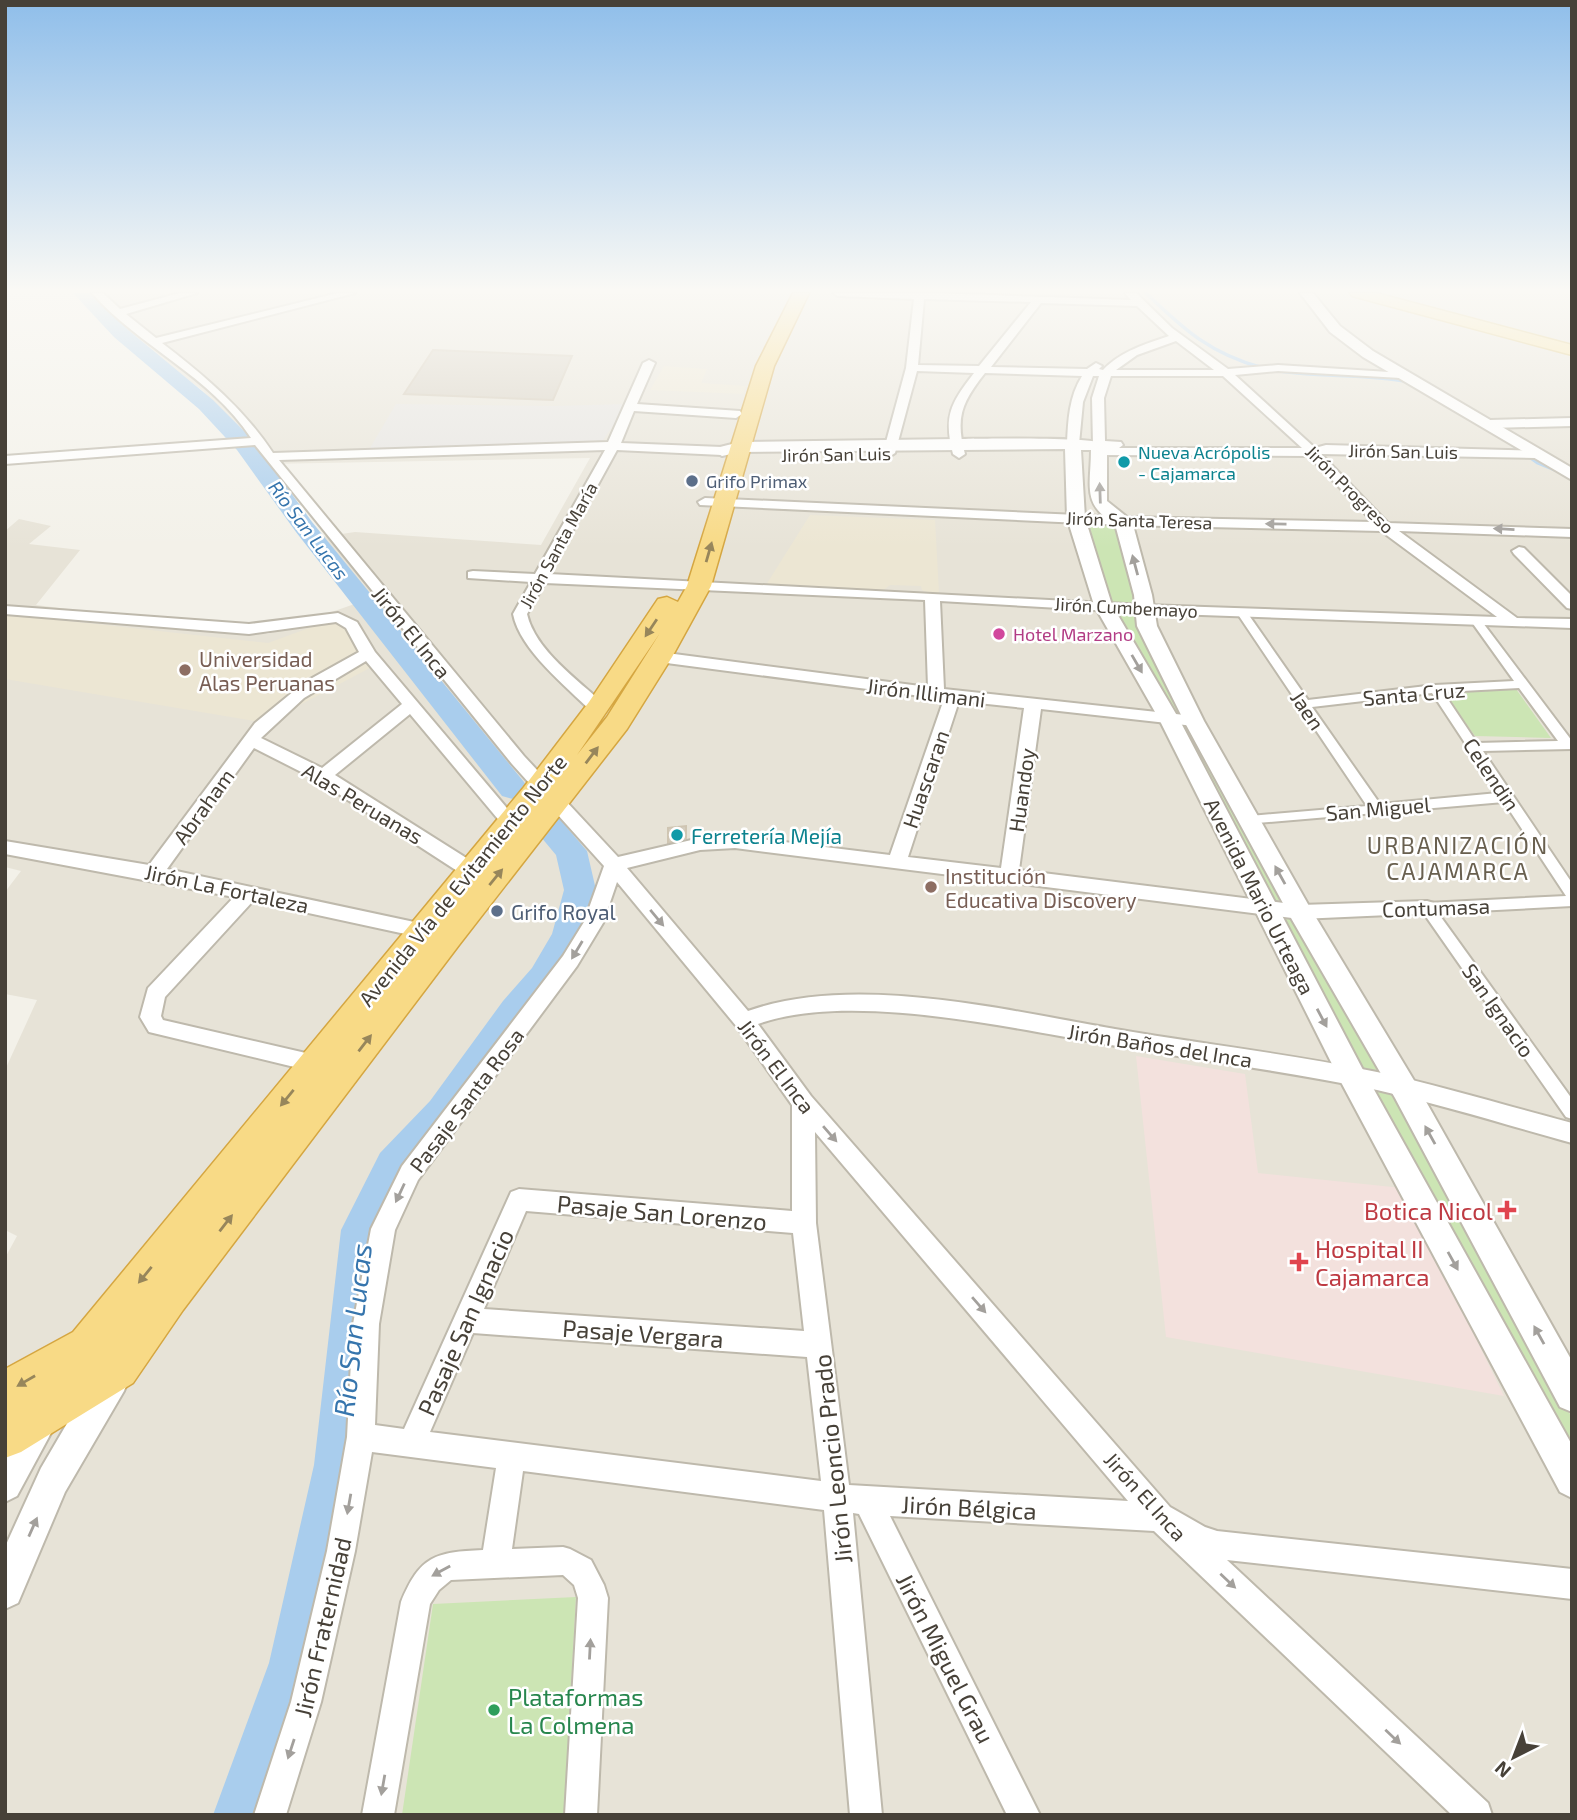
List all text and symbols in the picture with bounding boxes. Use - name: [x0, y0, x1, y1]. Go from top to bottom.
- street label: Jirón San Luis: [1348, 439, 1458, 463]
- street label: Jirón Progreso: [1301, 440, 1399, 538]
- place label: Nueva Acrópolis - Cajamarca: [1138, 441, 1270, 484]
- street label: Jirón San Luis: [781, 442, 891, 466]
- marker: Nueva Acrópolis - Cajamarca: [1116, 454, 1132, 470]
- place label: Grifo Primax: [706, 470, 808, 492]
- marker: Grifo Primax: [684, 473, 700, 489]
- water label: Río San Lucas: [264, 476, 354, 584]
- street label: Jirón Santa María: [514, 478, 602, 612]
- one-way arrow: [1094, 482, 1105, 504]
- street label: Jirón Santa Teresa: [1065, 506, 1213, 534]
- one-way arrow: [1265, 518, 1287, 529]
- one-way arrow: [1492, 523, 1514, 534]
- one-way arrow: [704, 541, 715, 563]
- one-way arrow: [1129, 554, 1139, 575]
- street label: Jirón El Inca: [367, 581, 457, 683]
- street label: Jirón Cumbemayo: [1054, 592, 1198, 622]
- one-way arrow: [645, 618, 658, 637]
- place label: Hotel Marzano: [1013, 623, 1133, 645]
- marker: Hotel Marzano: [991, 626, 1007, 642]
- place label: Universidad Alas Peruanas: [199, 646, 335, 695]
- one-way arrow: [1131, 655, 1144, 674]
- marker: Universidad Alas Peruanas: [177, 662, 193, 678]
- street label: Jirón Illimani: [865, 672, 987, 712]
- street label: Santa Cruz: [1362, 676, 1466, 710]
- street label: Jaen: [1286, 686, 1330, 734]
- street label: Huascaran: [897, 727, 953, 831]
- street label: Celendin: [1459, 733, 1525, 815]
- one-way arrow: [585, 746, 600, 764]
- street label: Huandoy: [1003, 746, 1039, 834]
- street label: Avenida Vía de Evitamiento Norte: [353, 749, 571, 1011]
- street label: Alas Peruanas: [298, 757, 428, 849]
- street label: Abraham: [167, 763, 239, 849]
- street label: San Miguel: [1325, 791, 1432, 825]
- street label: Avenida Mario Urteaga: [1200, 794, 1320, 998]
- place label: Ferretería Mejía: [691, 823, 842, 849]
- marker: Ferretería Mejía: [669, 827, 685, 843]
- district label: URBANIZACIÓN CAJAMARCA: [1367, 831, 1549, 885]
- street label: Jirón La Fortaleza: [143, 858, 311, 918]
- place label: Institución Educativa Discovery: [945, 863, 1137, 912]
- one-way arrow: [1274, 864, 1286, 884]
- one-way arrow: [489, 868, 504, 886]
- marker: Institución Educativa Discovery: [923, 879, 939, 895]
- street label: Contumasa: [1381, 893, 1491, 921]
- place label: Grifo Royal: [511, 899, 616, 924]
- marker: Grifo Royal: [489, 903, 505, 919]
- one-way arrow: [650, 908, 665, 926]
- one-way arrow: [571, 941, 583, 960]
- street label: San Ignacio: [1458, 958, 1540, 1062]
- one-way arrow: [1316, 1008, 1328, 1028]
- street label: Jirón El Inca: [734, 1014, 820, 1118]
- street label: Jirón Baños del Inca: [1066, 1018, 1254, 1072]
- street label: Pasaje Santa Rosa: [404, 1023, 529, 1178]
- one-way arrow: [358, 1034, 373, 1052]
- one-way arrow: [280, 1088, 295, 1106]
- one-way arrow: [822, 1125, 838, 1143]
- one-way arrow: [1424, 1125, 1436, 1145]
- one-way arrow: [394, 1183, 406, 1203]
- street label: Pasaje San Lorenzo: [556, 1188, 768, 1236]
- place label: Botica Nicol: [1364, 1196, 1493, 1225]
- marker: Botica Nicol: [1499, 1202, 1515, 1218]
- one-way arrow: [218, 1214, 233, 1232]
- street label: Pasaje San Ignacio: [411, 1224, 519, 1420]
- place label: Hospital II Cajamarca: [1315, 1234, 1429, 1291]
- water label: Río San Lucas: [326, 1242, 378, 1418]
- marker: Hospital II Cajamarca: [1289, 1252, 1309, 1272]
- one-way arrow: [1447, 1252, 1459, 1271]
- one-way arrow: [138, 1266, 153, 1284]
- one-way arrow: [971, 1297, 986, 1314]
- street label: Pasaje Vergara: [561, 1313, 725, 1353]
- one-way arrow: [1533, 1325, 1545, 1345]
- street label: Jirón Leoncio Prado: [807, 1353, 857, 1565]
- one-way arrow: [17, 1375, 36, 1387]
- street label: Jirón El Inca: [1100, 1446, 1192, 1546]
- street label: Jirón Bélgica: [901, 1489, 1037, 1525]
- one-way arrow: [343, 1493, 354, 1515]
- one-way arrow: [28, 1517, 39, 1538]
- street label: Jirón Fraternidad: [287, 1534, 357, 1720]
- one-way arrow: [430, 1565, 450, 1577]
- street label: Jirón Miguel Grau: [891, 1568, 1001, 1748]
- one-way arrow: [1219, 1572, 1236, 1588]
- one-way arrow: [585, 1637, 596, 1659]
- place label: Plataformas La Colmena: [508, 1682, 643, 1739]
- marker: Plataformas La Colmena: [486, 1702, 502, 1718]
- north arrow: [1479, 1722, 1549, 1792]
- one-way arrow: [1384, 1728, 1401, 1744]
- one-way arrow: [286, 1739, 296, 1760]
- text: N: [1489, 1757, 1515, 1783]
- one-way arrow: [377, 1774, 388, 1796]

